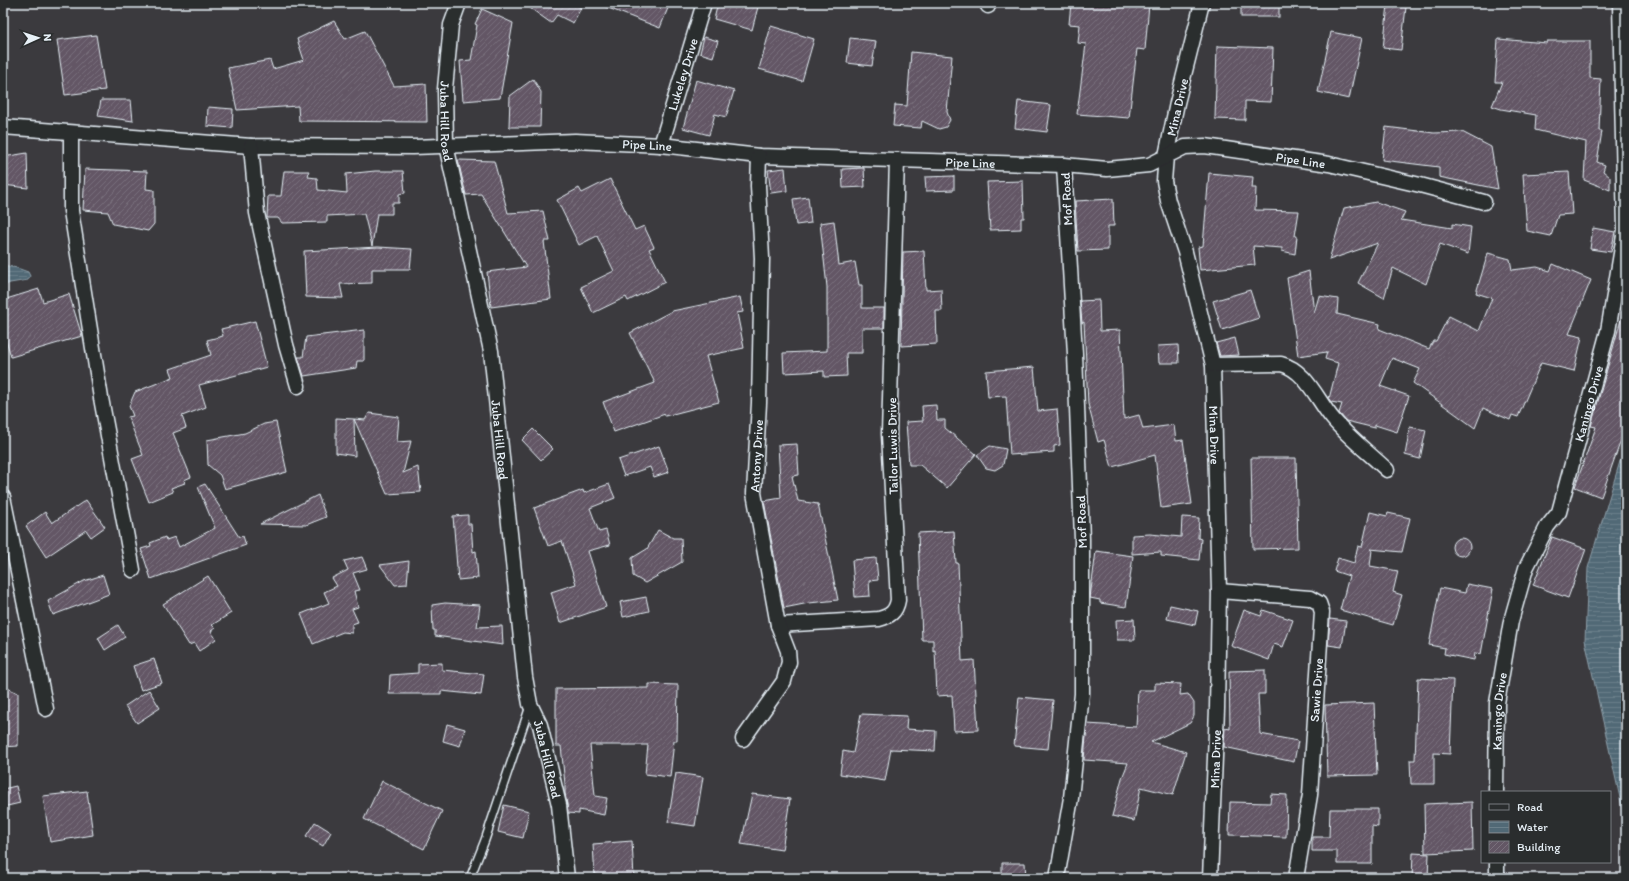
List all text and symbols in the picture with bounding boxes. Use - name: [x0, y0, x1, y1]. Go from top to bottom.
- north arrow: [18, 18, 58, 58]
- text: N: [41, 33, 54, 42]
- street label: Lukeley Drive: [665, 36, 701, 112]
- street label: Mina Drive: [1164, 77, 1191, 137]
- street label: Juba Hill Road: [437, 80, 456, 163]
- street label: Pipe Line: [622, 136, 673, 154]
- street label: Pipe Line: [1275, 149, 1326, 171]
- street label: Pipe Line: [945, 155, 995, 171]
- street label: Mof Road: [1058, 172, 1075, 226]
- street label: Kaningo Drive: [1571, 364, 1606, 443]
- street label: Tailor Luwis Drive: [884, 397, 901, 495]
- street label: Juba Hill Road: [488, 399, 511, 481]
- street label: Mina Drive: [1206, 405, 1223, 465]
- street label: Antony Drive: [747, 419, 766, 493]
- street label: Mof Road: [1073, 495, 1090, 549]
- street label: Sawie Drive: [1307, 658, 1326, 723]
- street label: Kaningo Drive: [1489, 671, 1510, 750]
- street label: Juba Hill Road: [531, 717, 564, 800]
- street label: Mina Drive: [1207, 729, 1224, 789]
- legend: [1481, 791, 1611, 863]
- text: Road: [1517, 800, 1543, 814]
- text: Water: [1517, 820, 1548, 834]
- text: Building: [1517, 840, 1561, 854]

